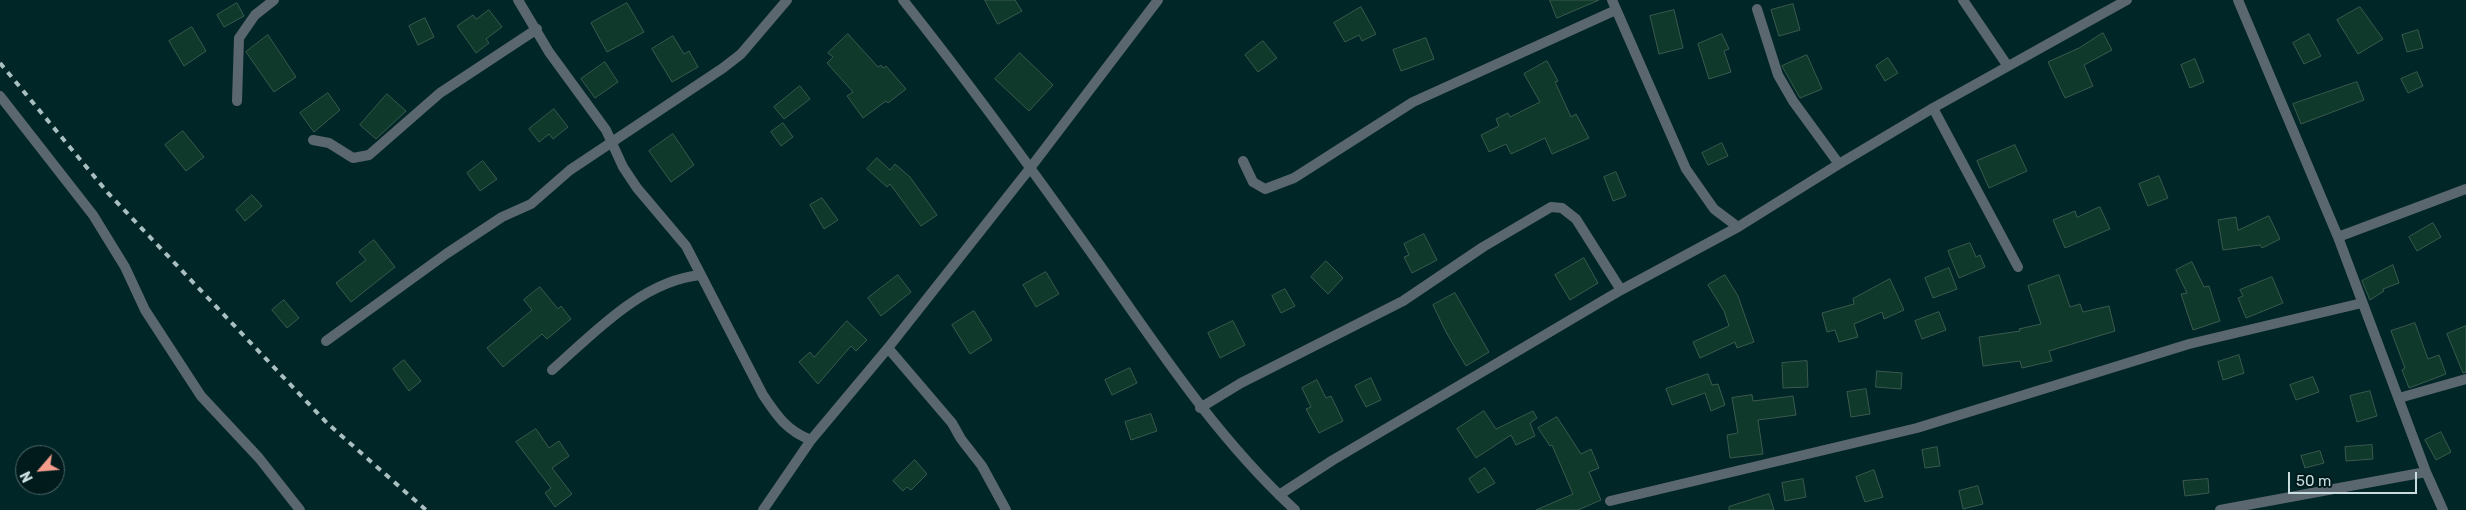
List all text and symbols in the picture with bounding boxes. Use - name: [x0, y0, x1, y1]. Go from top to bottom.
- north arrow: [15, 445, 65, 495]
- scale bar: [2291, 462, 2420, 494]
- text: N: [17, 468, 37, 485]
- text: 50 m: [2296, 472, 2331, 490]

